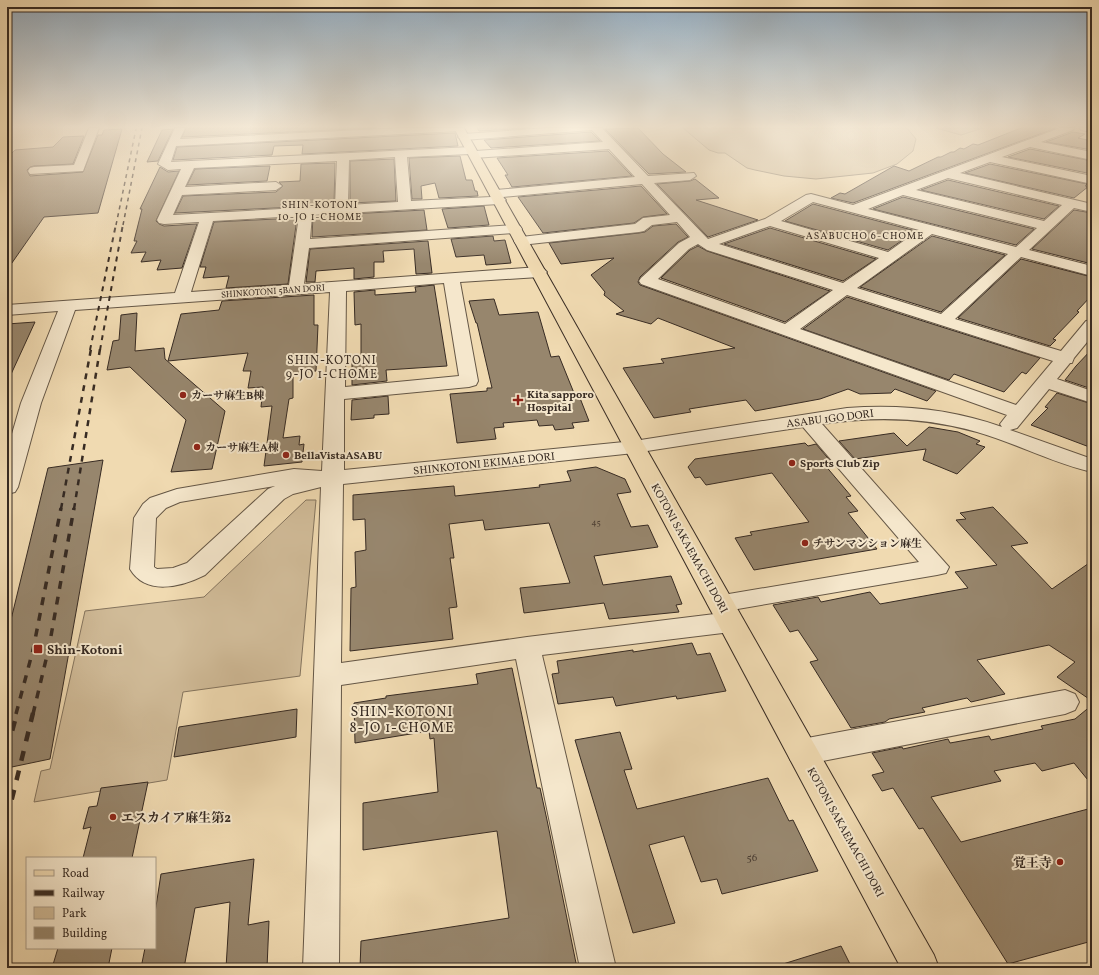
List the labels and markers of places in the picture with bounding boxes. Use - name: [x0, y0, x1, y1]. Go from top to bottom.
- place label: Kita sapporo Hospital: [527, 388, 594, 416]
- place label: カーサ麻生B棟: [191, 389, 264, 404]
- marker: カーサ麻生B棟: [178, 390, 188, 400]
- marker: Kita sapporo Hospital: [512, 394, 524, 406]
- place label: カーサ麻生A棟: [205, 441, 279, 456]
- marker: カーサ麻生A棟: [192, 442, 202, 452]
- place label: BellaVistaASABU: [294, 449, 383, 464]
- marker: BellaVistaASABU: [281, 450, 291, 460]
- place label: Sports Club Zip: [800, 457, 880, 472]
- marker: Sports Club Zip: [787, 458, 797, 468]
- place label: チサンマンション麻生: [813, 537, 922, 552]
- marker: チサンマンション麻生: [800, 538, 810, 548]
- place label: Shin-Kotoni: [47, 642, 123, 660]
- marker: Shin-Kotoni: [32, 643, 44, 655]
- place label: エスカイア麻生第2: [121, 810, 231, 828]
- marker: エスカイア麻生第2: [108, 812, 118, 822]
- place label: 覚王寺: [1013, 855, 1052, 873]
- marker: 覚王寺: [1055, 857, 1065, 867]

